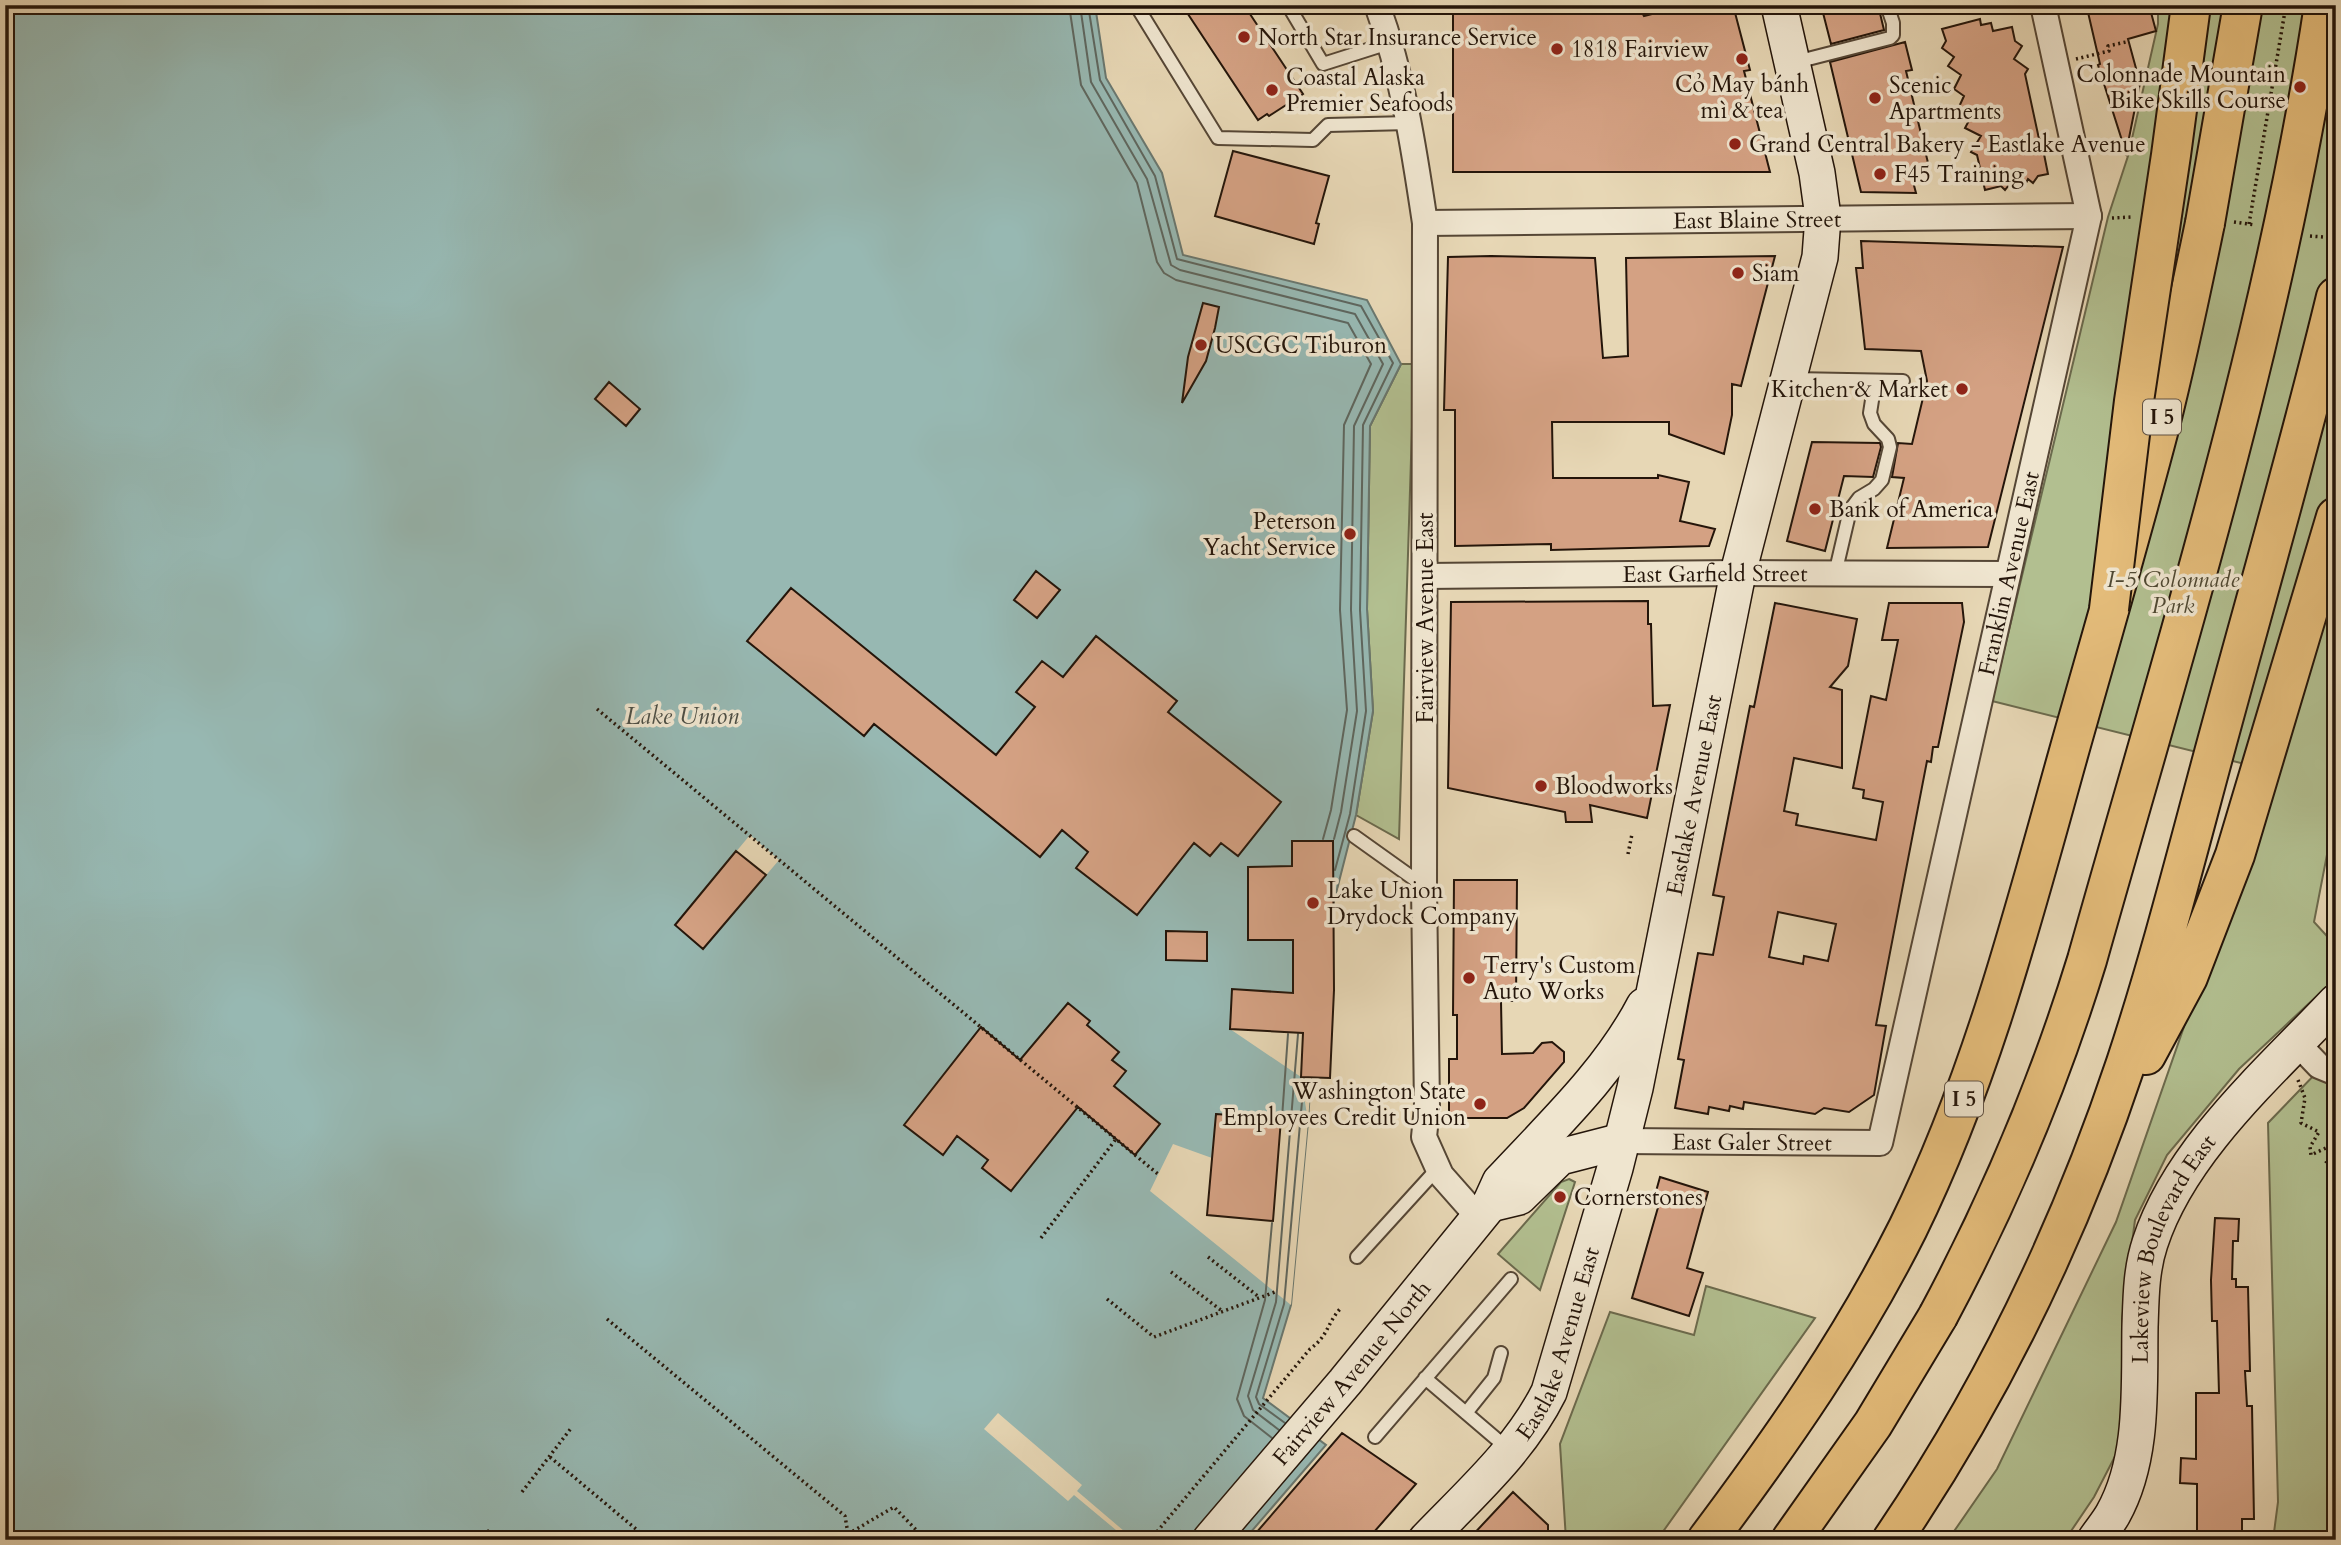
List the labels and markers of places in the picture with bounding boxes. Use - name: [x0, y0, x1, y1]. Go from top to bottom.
- place label: North Star Insurance Service: [1258, 22, 1537, 53]
- marker: North Star Insurance Service: [1236, 29, 1252, 45]
- place label: 1818 Fairview: [1571, 34, 1710, 65]
- marker: 1818 Fairview: [1549, 41, 1565, 57]
- marker: Cỏ May bánh mì & tea: [1734, 51, 1750, 67]
- place label: Colonnade Mountain Bike Skills Course: [2076, 59, 2286, 116]
- place label: Coastal Alaska Premier Seafoods: [1286, 62, 1453, 119]
- place label: Cỏ May bánh mì & tea: [1675, 69, 1809, 126]
- place label: Scenic Apartments: [1889, 70, 2001, 127]
- marker: Colonnade Mountain Bike Skills Course: [2292, 79, 2308, 95]
- marker: Coastal Alaska Premier Seafoods: [1264, 82, 1280, 98]
- marker: Scenic Apartments: [1867, 90, 1883, 106]
- place label: Grand Central Bakery - Eastlake Avenue: [1749, 129, 2146, 160]
- marker: Grand Central Bakery - Eastlake Avenue: [1727, 136, 1743, 152]
- place label: F45 Training: [1894, 159, 2024, 190]
- marker: F45 Training: [1872, 166, 1888, 182]
- place label: Siam: [1752, 258, 1800, 289]
- marker: Siam: [1730, 265, 1746, 281]
- place label: USCGC Tiburon: [1215, 330, 1387, 361]
- marker: USCGC Tiburon: [1193, 337, 1209, 353]
- place label: Kitchen & Market: [1771, 374, 1948, 405]
- marker: Kitchen & Market: [1954, 381, 1970, 397]
- place label: Bank of America: [1829, 494, 1993, 525]
- marker: Bank of America: [1807, 501, 1823, 517]
- place label: Peterson Yacht Service: [1203, 506, 1336, 563]
- marker: Peterson Yacht Service: [1342, 526, 1358, 542]
- place label: Bloodworks: [1555, 771, 1673, 802]
- marker: Bloodworks: [1533, 778, 1549, 794]
- place label: Lake Union Drydock Company: [1327, 875, 1517, 932]
- marker: Lake Union Drydock Company: [1305, 895, 1321, 911]
- place label: Terry's Custom Auto Works: [1483, 950, 1636, 1007]
- marker: Terry's Custom Auto Works: [1461, 970, 1477, 986]
- place label: Washington State Employees Credit Union: [1223, 1076, 1466, 1133]
- marker: Washington State Employees Credit Union: [1472, 1096, 1488, 1112]
- place label: Cornerstones: [1574, 1182, 1703, 1213]
- marker: Cornerstones: [1552, 1189, 1568, 1205]

